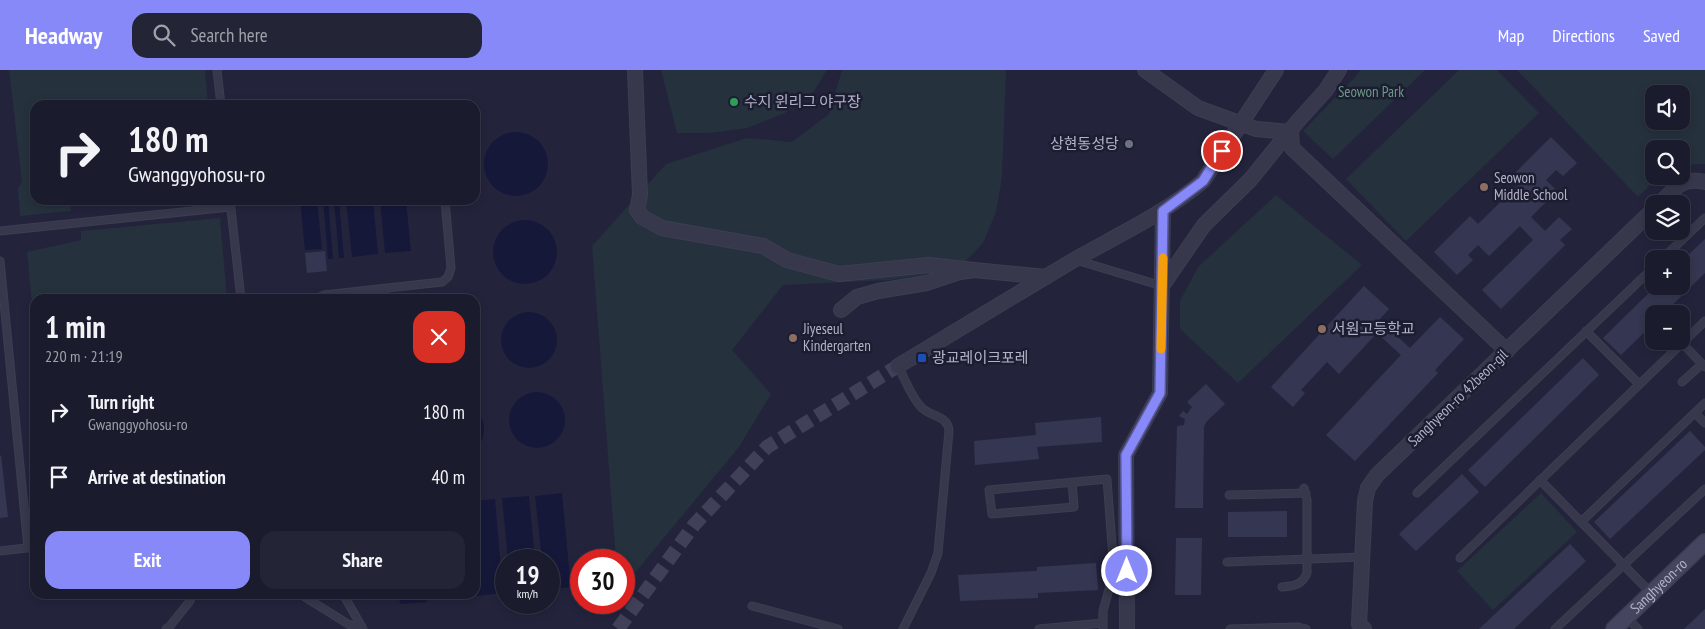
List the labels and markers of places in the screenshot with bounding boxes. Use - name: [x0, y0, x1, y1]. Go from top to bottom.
- place label: 수지 윈리그 야구장: [744, 92, 861, 111]
- marker: 수지 윈리그 야구장: [728, 96, 740, 108]
- pin: [1201, 130, 1243, 172]
- place label: 상현동성당: [1050, 134, 1119, 153]
- marker: 상현동성당: [1123, 138, 1135, 150]
- place label: Seowon Middle School: [1494, 168, 1568, 204]
- marker: Seowon Middle School: [1478, 181, 1490, 193]
- place label: Jiyeseul Kindergarten: [802, 319, 871, 355]
- place label: 서원고등학교: [1332, 319, 1415, 338]
- marker: 서원고등학교: [1316, 323, 1328, 335]
- marker: Jiyeseul Kindergarten: [787, 332, 799, 344]
- place label: 광교레이크포레: [932, 348, 1029, 367]
- marker: 광교레이크포레: [916, 352, 928, 364]

